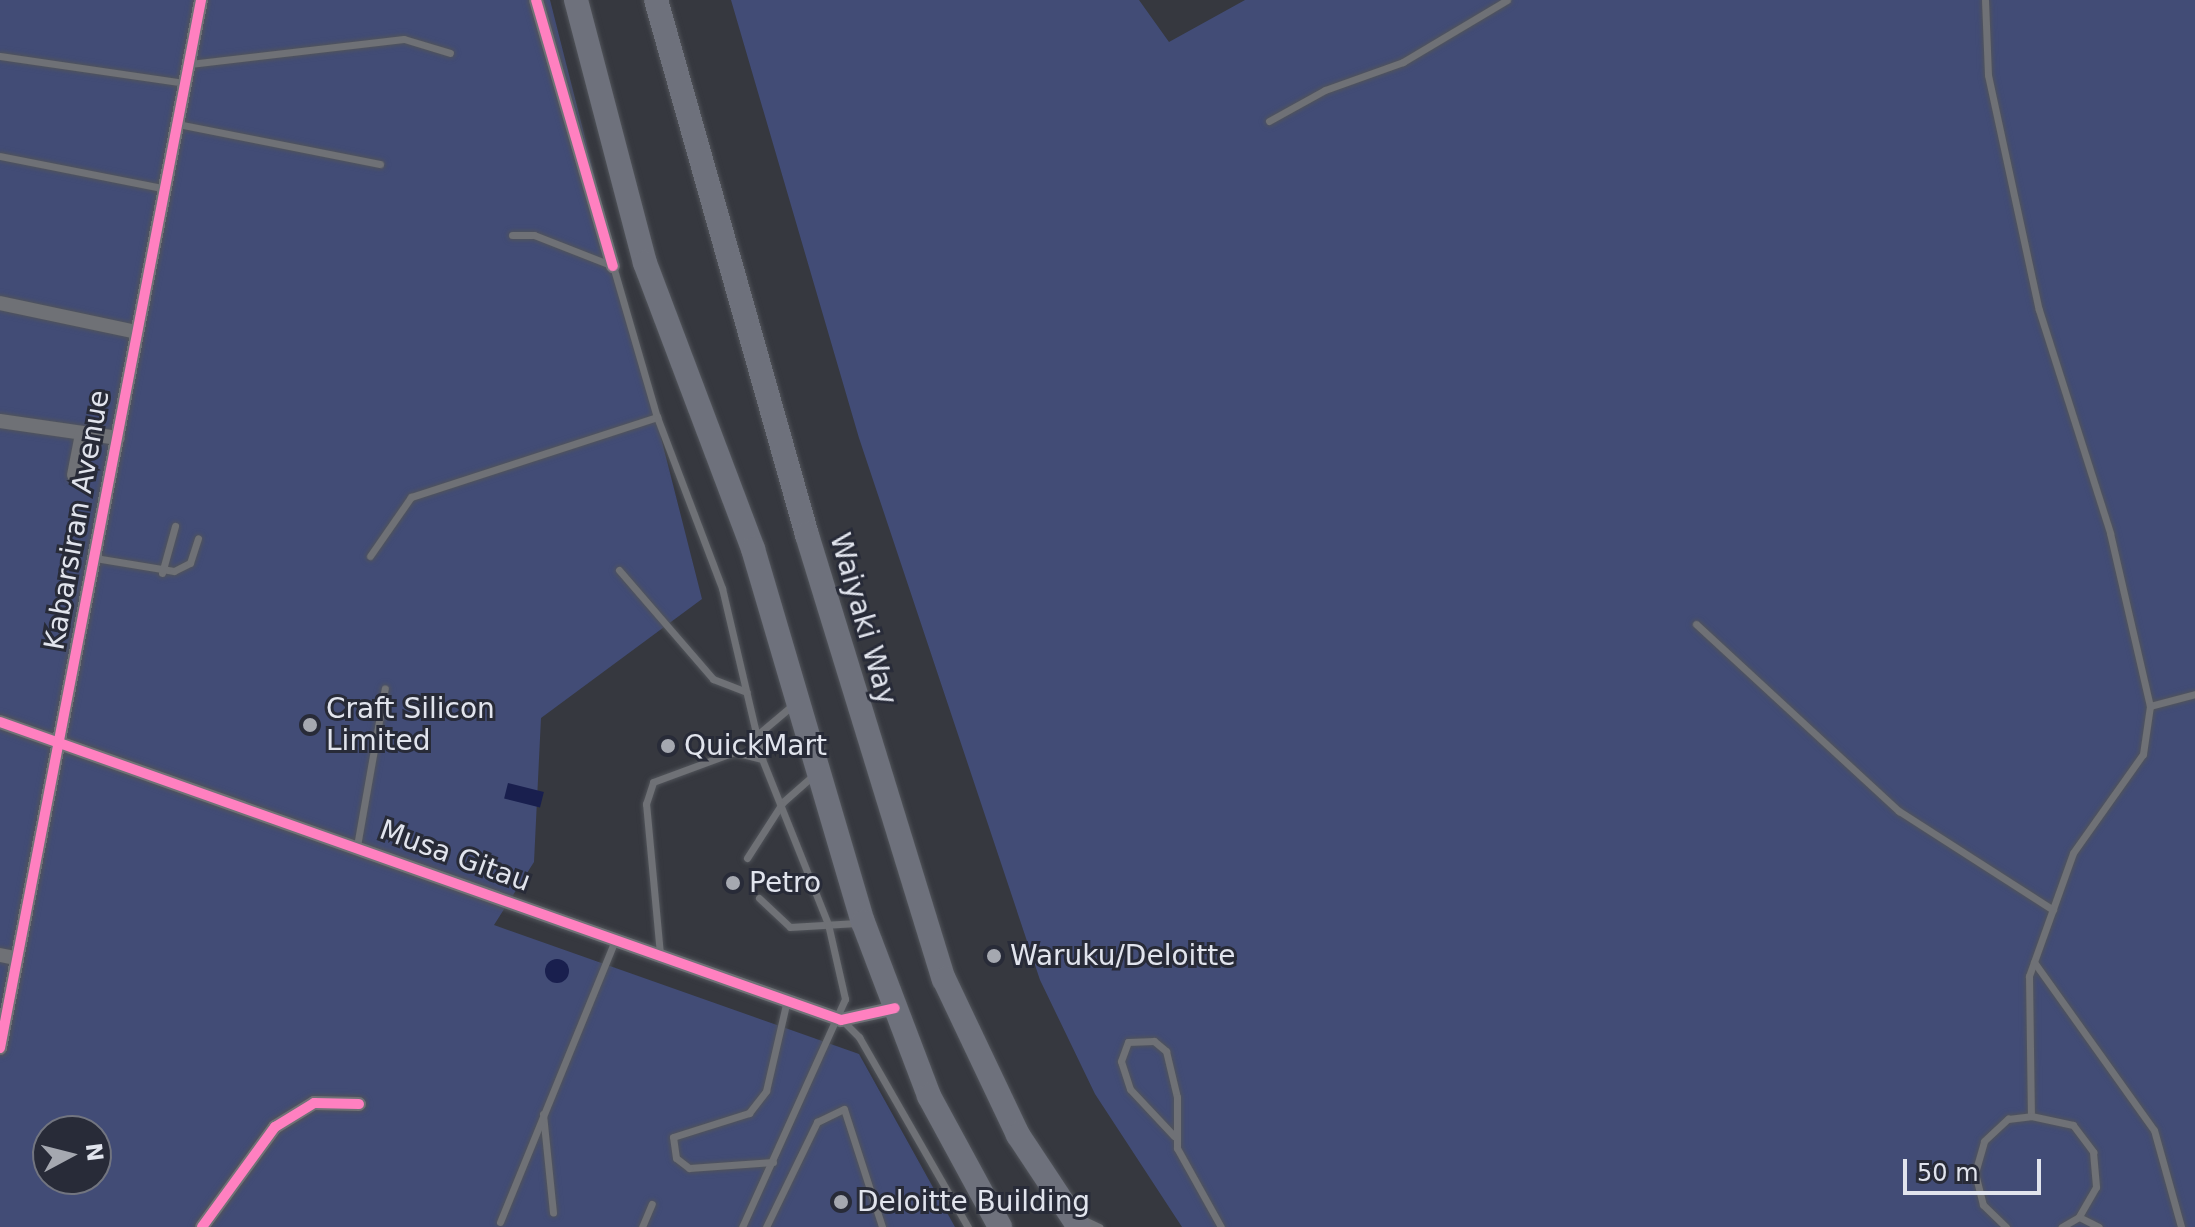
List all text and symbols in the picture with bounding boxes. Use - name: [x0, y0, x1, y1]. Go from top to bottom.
- street label: Kabarsiran Avenue: [38, 387, 116, 653]
- street label: Waiyaki Way: [822, 529, 904, 709]
- place label: Craft Silicon Limited: [326, 692, 495, 758]
- marker: Craft Silicon Limited: [301, 716, 319, 734]
- place label: QuickMart: [684, 729, 827, 763]
- marker: QuickMart: [659, 737, 677, 755]
- street label: Musa Gitau: [375, 813, 535, 899]
- place label: Petro: [749, 866, 821, 900]
- marker: Petro: [724, 874, 742, 892]
- place label: Waruku/Deloitte: [1010, 939, 1236, 973]
- marker: Waruku/Deloitte: [985, 947, 1003, 965]
- north arrow: [32, 1115, 112, 1195]
- text: N: [81, 1142, 108, 1163]
- scale bar: [1907, 1143, 2045, 1193]
- text: 50 m: [1917, 1159, 1979, 1187]
- place label: Deloitte Building: [857, 1185, 1090, 1219]
- marker: Deloitte Building: [832, 1193, 850, 1211]

